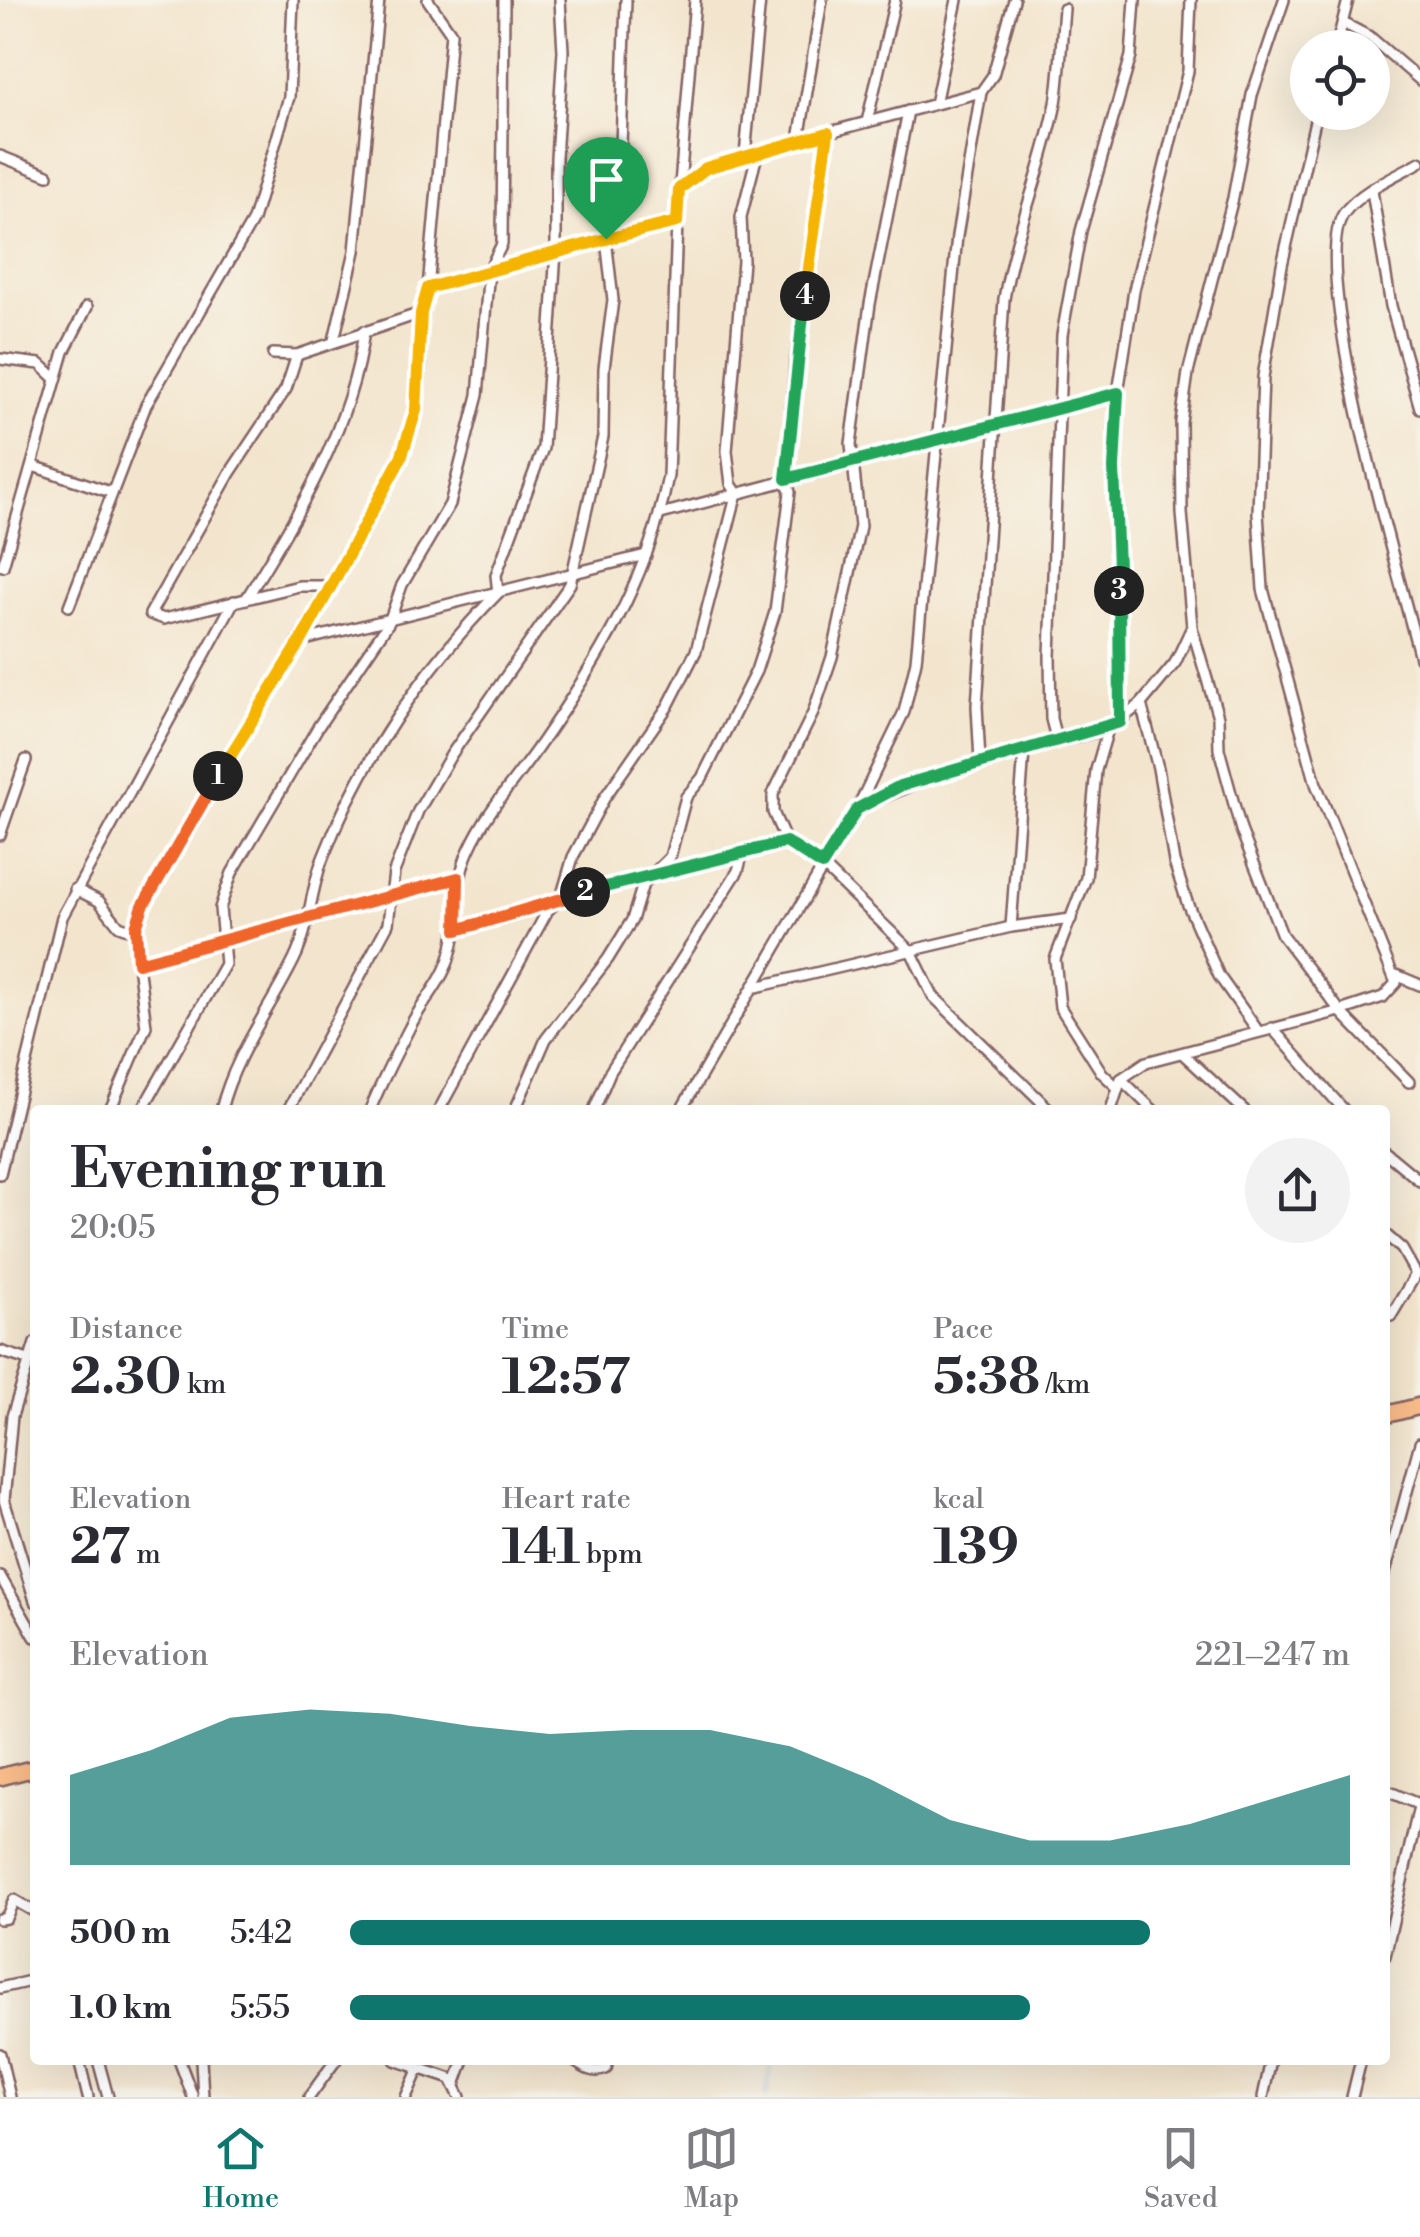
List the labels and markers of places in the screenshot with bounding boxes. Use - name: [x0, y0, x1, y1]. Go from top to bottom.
- pin: [564, 137, 649, 240]
- pin: 4: [780, 271, 830, 321]
- pin: 3: [1094, 566, 1144, 616]
- pin: 1: [193, 751, 243, 801]
- pin: 2: [560, 867, 610, 917]

